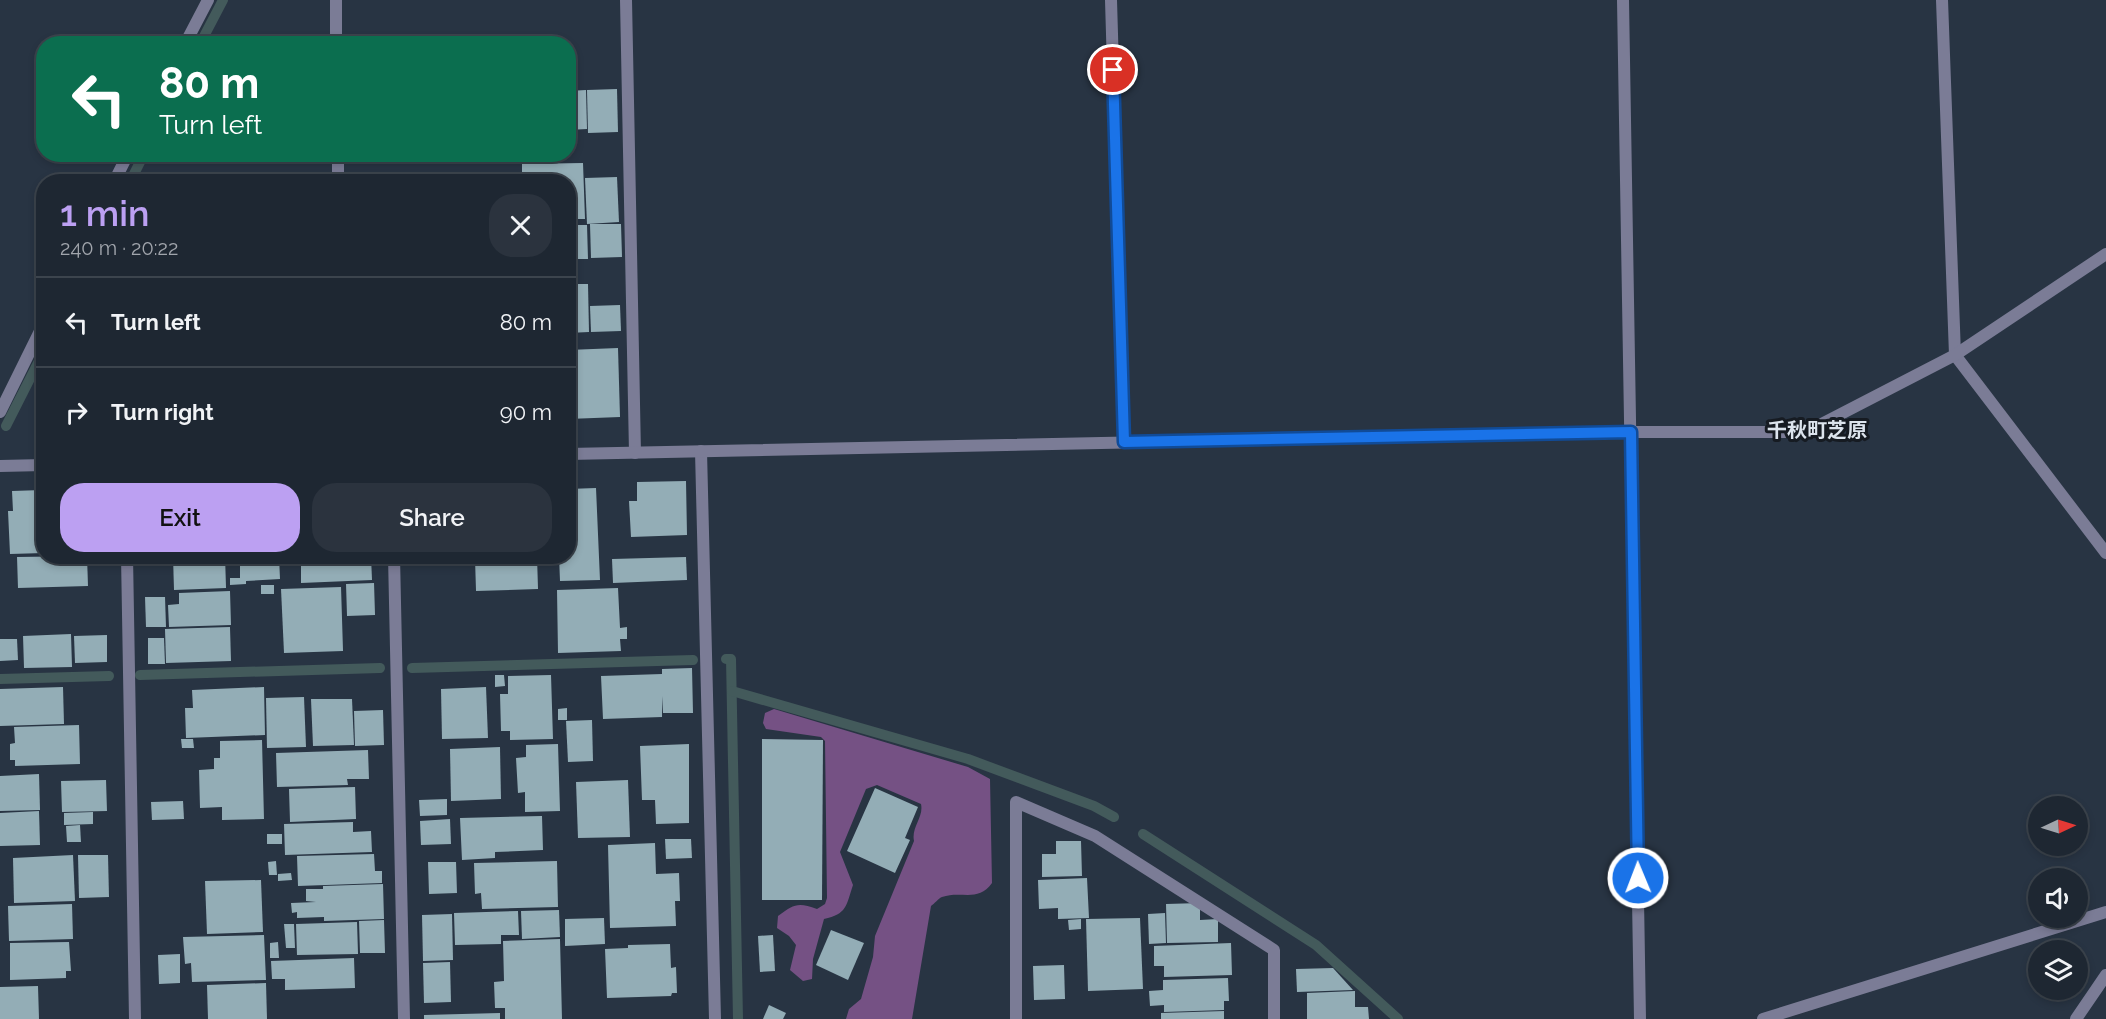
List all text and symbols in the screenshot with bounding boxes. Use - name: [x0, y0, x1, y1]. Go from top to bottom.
- pin: [1087, 44, 1138, 95]
- icon: arrive: [1096, 53, 1129, 86]
- text: 80 m: [159, 59, 259, 108]
- icon: left: [60, 60, 138, 138]
- text: Turn left: [159, 109, 262, 140]
- text: 1 min: [60, 192, 149, 234]
- button: close: [489, 194, 552, 257]
- text: 240 m · 20:22: [60, 236, 178, 260]
- icon: left: [60, 306, 93, 339]
- text: Turn left: [111, 309, 201, 335]
- text: 80 m: [500, 309, 552, 335]
- icon: right: [60, 396, 93, 429]
- text: Turn right: [111, 399, 214, 425]
- text: 90 m: [500, 399, 552, 425]
- district label: 千秋町芝原: [1767, 418, 1867, 442]
- button: Exit: [60, 483, 300, 552]
- button: Share: [312, 483, 552, 552]
- north arrow: [2028, 796, 2088, 856]
- map controls: [2028, 796, 2088, 1000]
- position arrow: [1606, 846, 1670, 910]
- button: sound: [2028, 868, 2088, 928]
- button: layers: [2028, 940, 2088, 1000]

